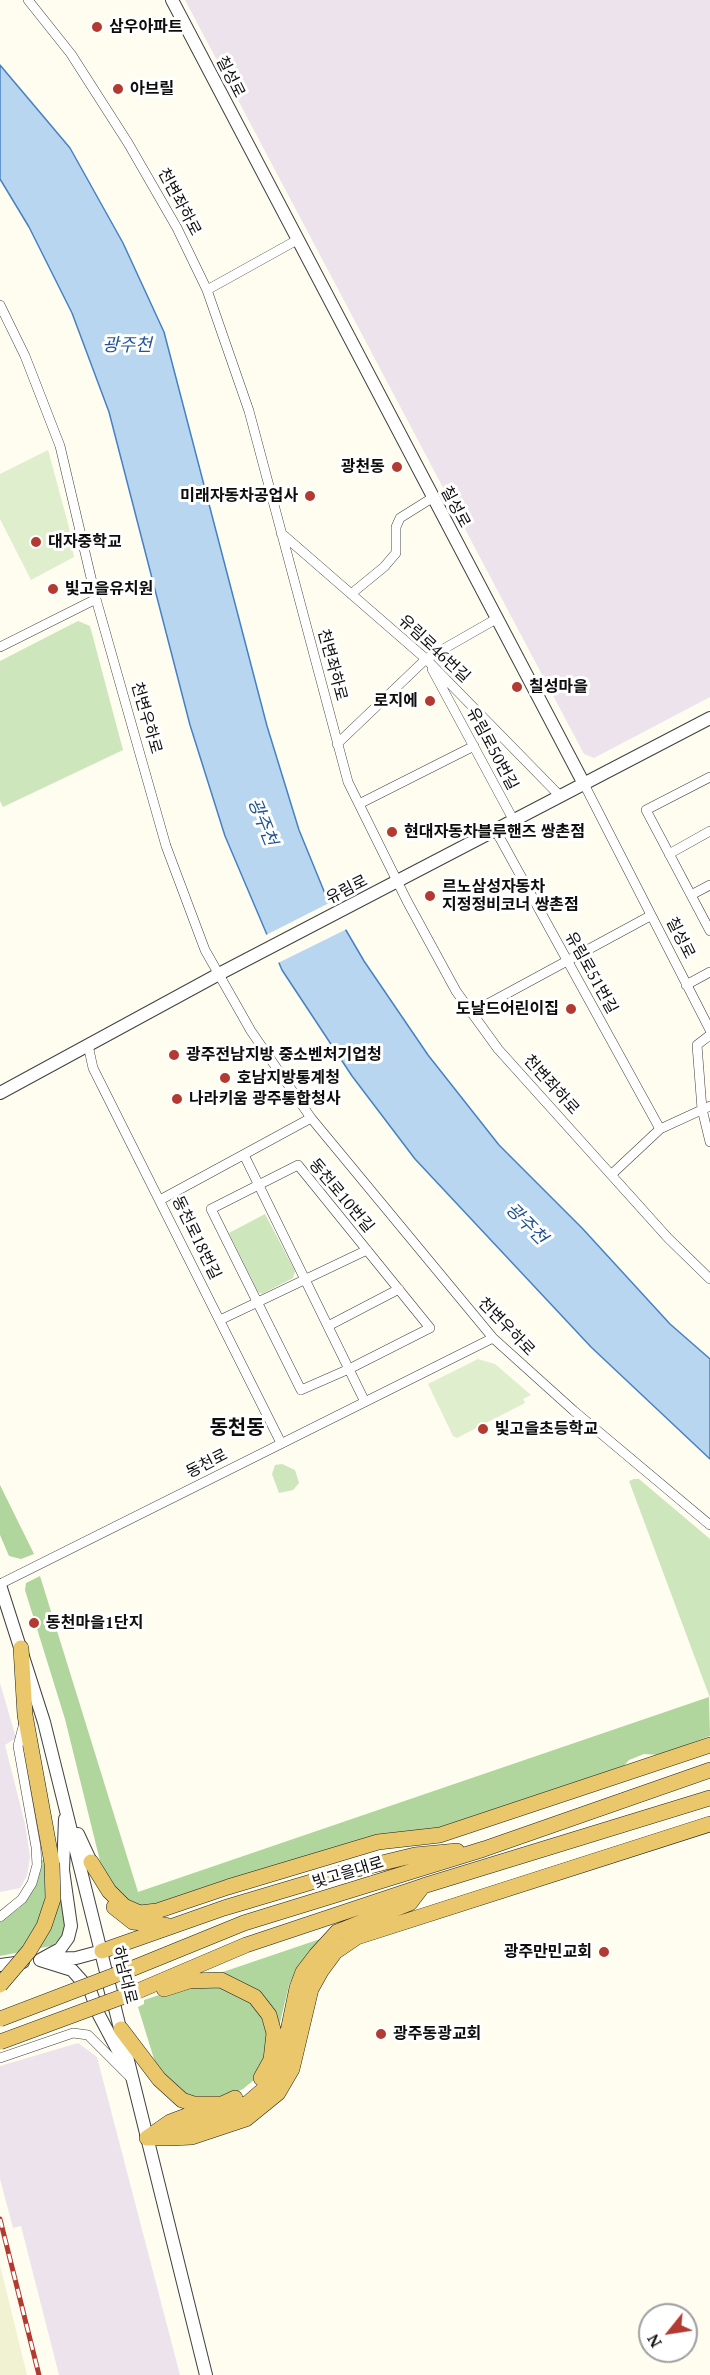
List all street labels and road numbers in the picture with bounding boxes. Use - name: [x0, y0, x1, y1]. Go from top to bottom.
- street label: 칠성로: [211, 53, 249, 101]
- street label: 천변좌하로: [153, 165, 205, 239]
- street label: 칠성로: [436, 483, 474, 531]
- street label: 유림로46번길: [394, 611, 474, 687]
- street label: 천변좌하로: [313, 627, 351, 703]
- street label: 천변우하로: [127, 680, 165, 756]
- street label: 유림로50번길: [462, 704, 522, 794]
- street label: 유림로: [323, 871, 371, 909]
- street label: 칠성로: [661, 914, 699, 962]
- street label: 유림로51번길: [561, 929, 621, 1017]
- street label: 천변좌하로: [519, 1051, 583, 1119]
- street label: 동천로10번길: [305, 1155, 377, 1237]
- street label: 동천로18번길: [168, 1193, 224, 1283]
- street label: 천변우하로: [474, 1294, 538, 1360]
- street label: 동천로: [183, 1445, 231, 1483]
- street label: 빛고을대로: [310, 1853, 386, 1893]
- street label: 하남대로: [108, 1944, 140, 2006]

